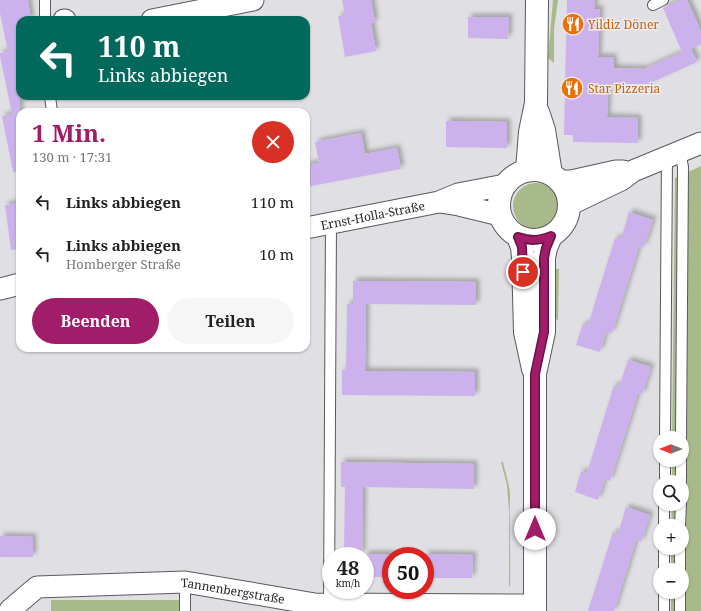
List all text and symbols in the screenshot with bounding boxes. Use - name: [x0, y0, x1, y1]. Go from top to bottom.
- restaurant icon: Yildiz Döner: [560, 11, 586, 37]
- place label: Yildiz Döner: [587, 16, 659, 33]
- text: 110 m: [98, 27, 180, 65]
- icon: left: [32, 32, 84, 84]
- text: Links abbiegen: [98, 63, 228, 87]
- restaurant icon: Star Pizzeria: [559, 75, 585, 101]
- place label: Star Pizzeria: [588, 80, 661, 97]
- text: 1 Min.: [32, 116, 106, 149]
- button: close: [252, 121, 294, 163]
- text: 130 m · 17:31: [32, 148, 112, 166]
- icon: left: [32, 191, 54, 213]
- text: Links abbiegen: [66, 192, 181, 212]
- text: 110 m: [251, 192, 294, 212]
- street label: Ernst-Holla-Straße: [319, 196, 426, 233]
- text: Links abbiegen: [66, 235, 181, 255]
- icon: left: [32, 243, 54, 265]
- text: 10 m: [259, 244, 294, 264]
- text: Homberger Straße: [66, 255, 181, 273]
- pin: [506, 255, 540, 289]
- icon: arrive: [512, 261, 534, 283]
- button: Beenden: [32, 298, 159, 344]
- button: Teilen: [167, 298, 294, 344]
- north arrow: [653, 431, 689, 467]
- map controls: [653, 431, 689, 599]
- button: search: [653, 475, 689, 511]
- position arrow: [514, 508, 556, 550]
- button: +: [653, 519, 689, 555]
- speed limit sign: 50: [382, 547, 434, 599]
- text: 48: [337, 554, 359, 581]
- button: −: [653, 563, 689, 599]
- street label: Tannenbergstraße: [180, 573, 286, 607]
- text: km/h: [336, 576, 360, 590]

